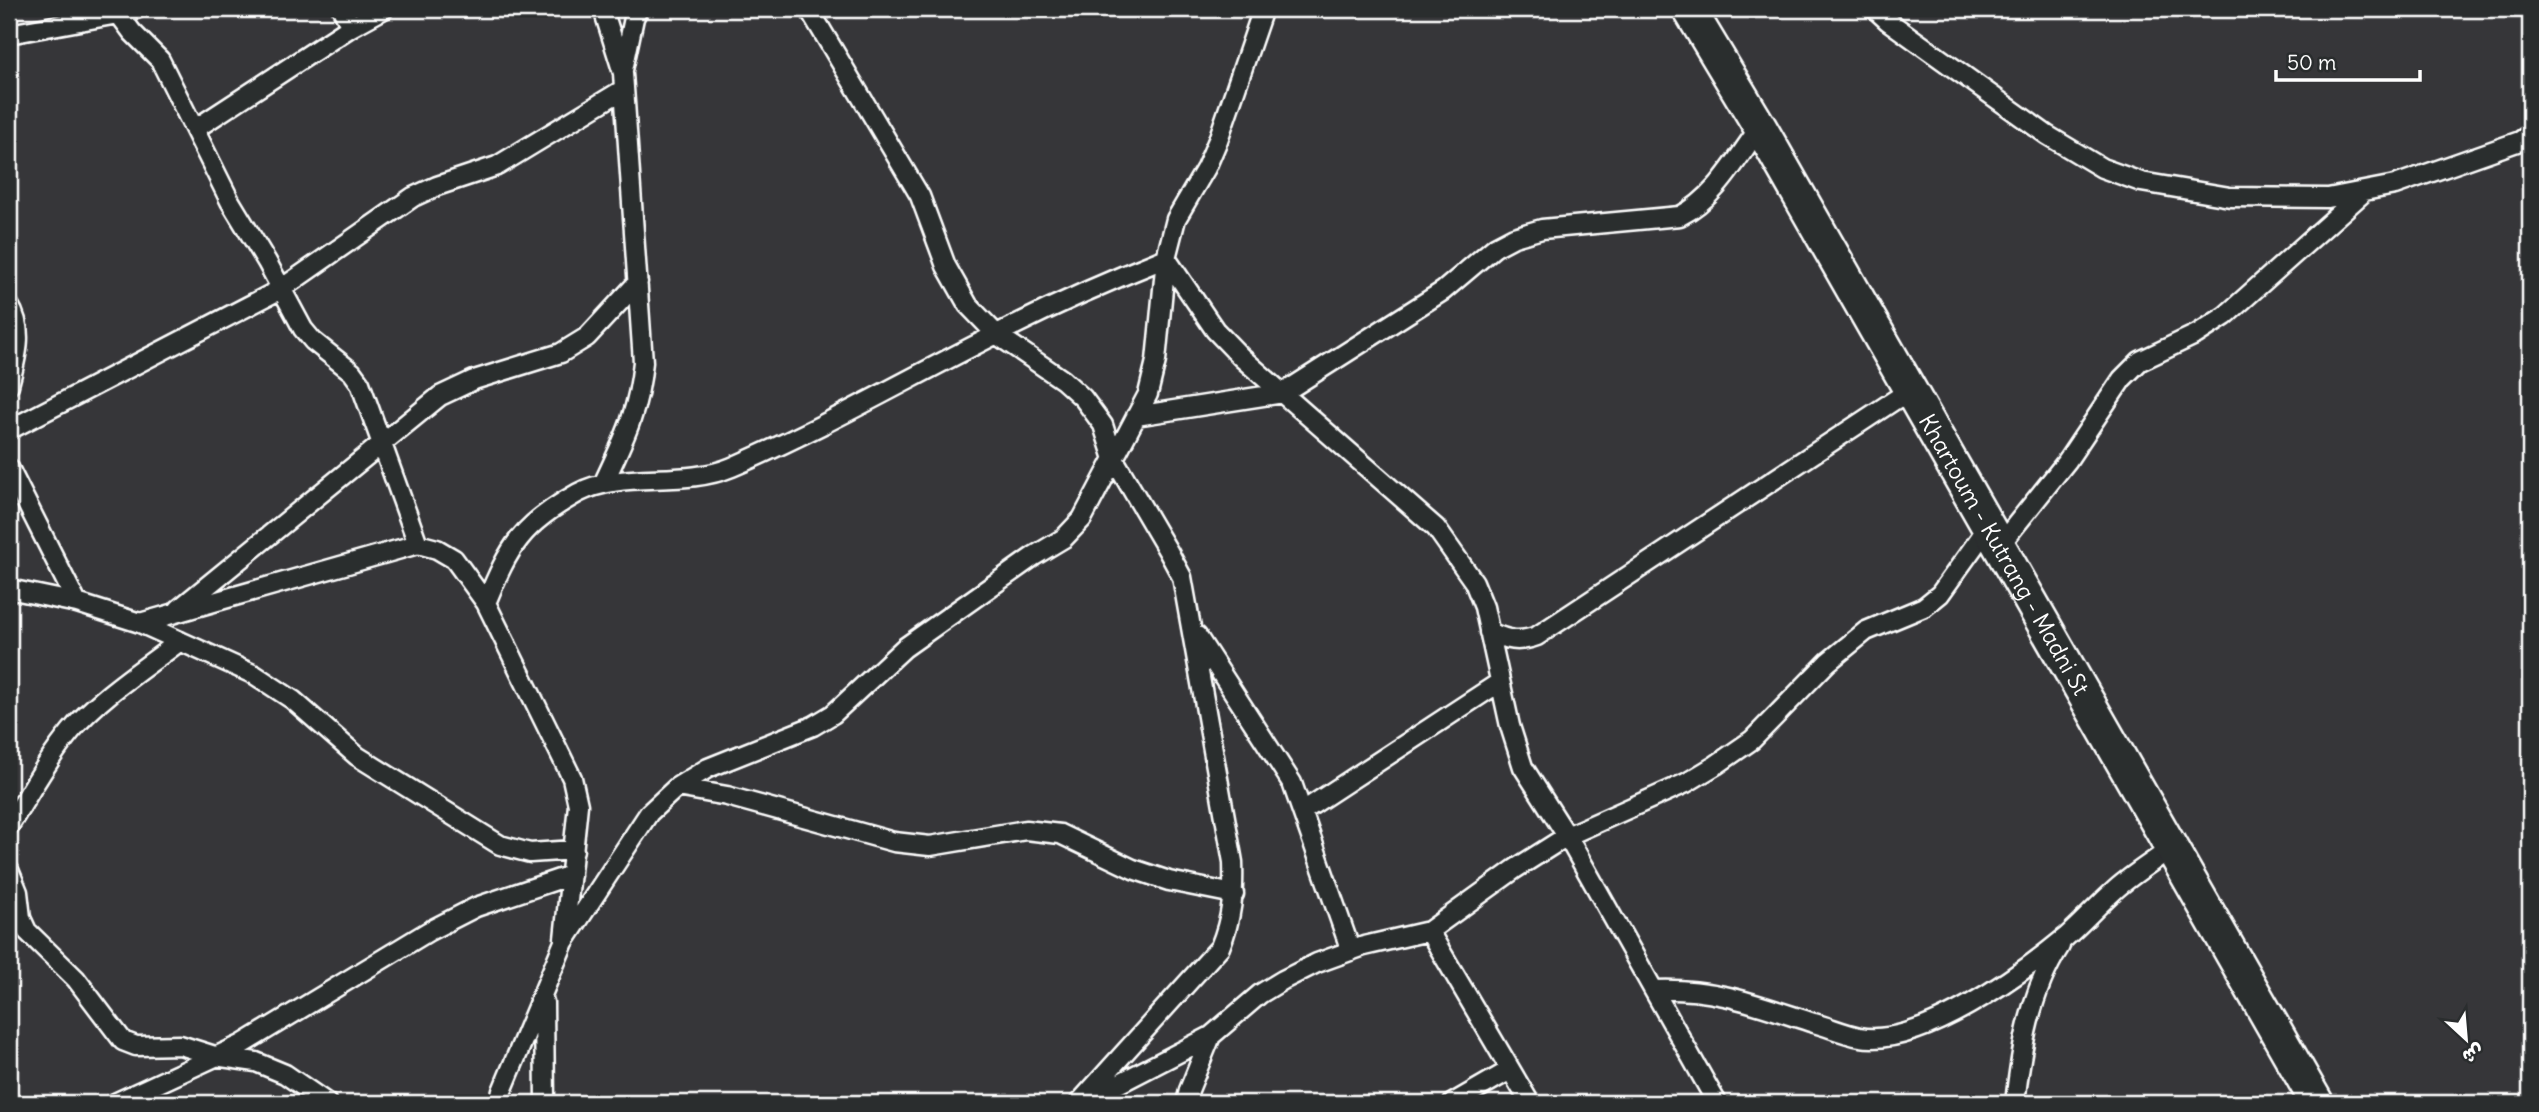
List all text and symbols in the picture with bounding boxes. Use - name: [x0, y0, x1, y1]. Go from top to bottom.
- scale bar: [2276, 38, 2420, 82]
- text: 50 m: [2287, 49, 2336, 76]
- street label: Khartoum - Kutrang - Madni St: [1913, 409, 2096, 700]
- north arrow: [2430, 1004, 2500, 1074]
- text: ش: [2459, 1039, 2488, 1070]

